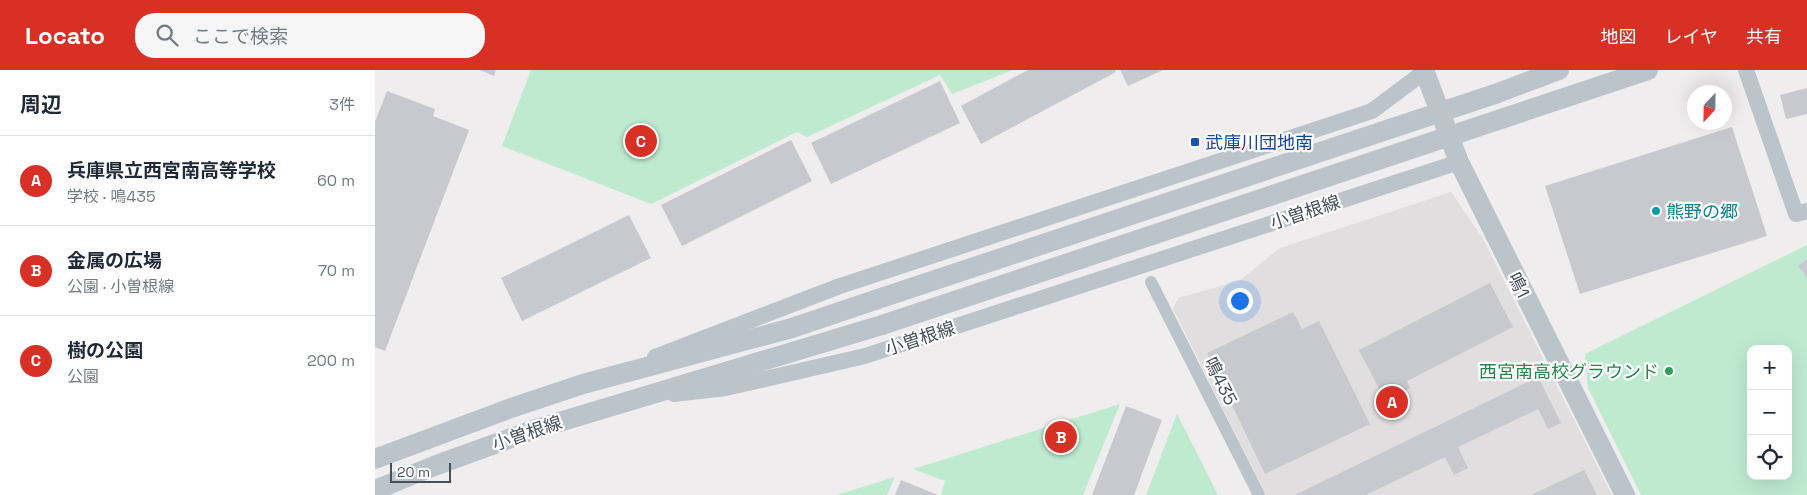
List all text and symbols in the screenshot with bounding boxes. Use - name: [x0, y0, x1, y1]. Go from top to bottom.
- search box: [135, 13, 485, 58]
- text: Locato: [25, 20, 105, 51]
- icon: search: [153, 21, 181, 49]
- text: ここで検索: [193, 24, 288, 49]
- text: 地図: [1601, 25, 1637, 48]
- text: レイヤ: [1665, 25, 1718, 48]
- text: 共有: [1746, 25, 1782, 48]
- north arrow: [1687, 85, 1732, 130]
- text: 周辺: [20, 91, 62, 118]
- text: 3件: [329, 94, 355, 115]
- pin: C: [625, 122, 657, 160]
- place label: 武庫川団地南: [1205, 131, 1313, 154]
- marker: 武庫川団地南: [1189, 136, 1201, 148]
- text: 兵庫県立西宮南高等学校: [67, 158, 276, 183]
- text: A: [31, 170, 41, 191]
- text: 60 m: [317, 170, 355, 191]
- text: 学校 · 鳴435: [67, 186, 155, 207]
- street label: 小曽根線: [1267, 190, 1343, 234]
- place label: 熊野の郷: [1666, 200, 1738, 223]
- marker: 熊野の郷: [1650, 205, 1662, 217]
- text: 金属の広場: [67, 248, 162, 273]
- text: B: [31, 260, 41, 281]
- text: 70 m: [318, 260, 355, 281]
- street label: 鳴1: [1503, 268, 1535, 302]
- text: 公園 · 小曽根線: [67, 276, 174, 297]
- your location: [1227, 288, 1253, 314]
- street label: 小曽根線: [882, 316, 958, 360]
- text: 樹の公園: [67, 338, 143, 363]
- map controls: [1747, 345, 1792, 480]
- button: +: [1747, 345, 1792, 390]
- text: C: [31, 350, 41, 371]
- text: 200 m: [307, 350, 355, 371]
- street label: 鳴435: [1199, 353, 1243, 409]
- place label: 西宮南高校グラウンド: [1479, 360, 1659, 383]
- marker: 西宮南高校グラウンド: [1663, 365, 1675, 377]
- text: 公園: [67, 366, 99, 387]
- pin: A: [1376, 383, 1408, 421]
- button: −: [1747, 390, 1792, 435]
- street label: 小曽根線: [489, 410, 565, 456]
- pin: B: [1045, 418, 1077, 456]
- button: locate: [1747, 435, 1792, 480]
- scale bar: [390, 460, 451, 483]
- text: 20 m: [397, 463, 430, 481]

